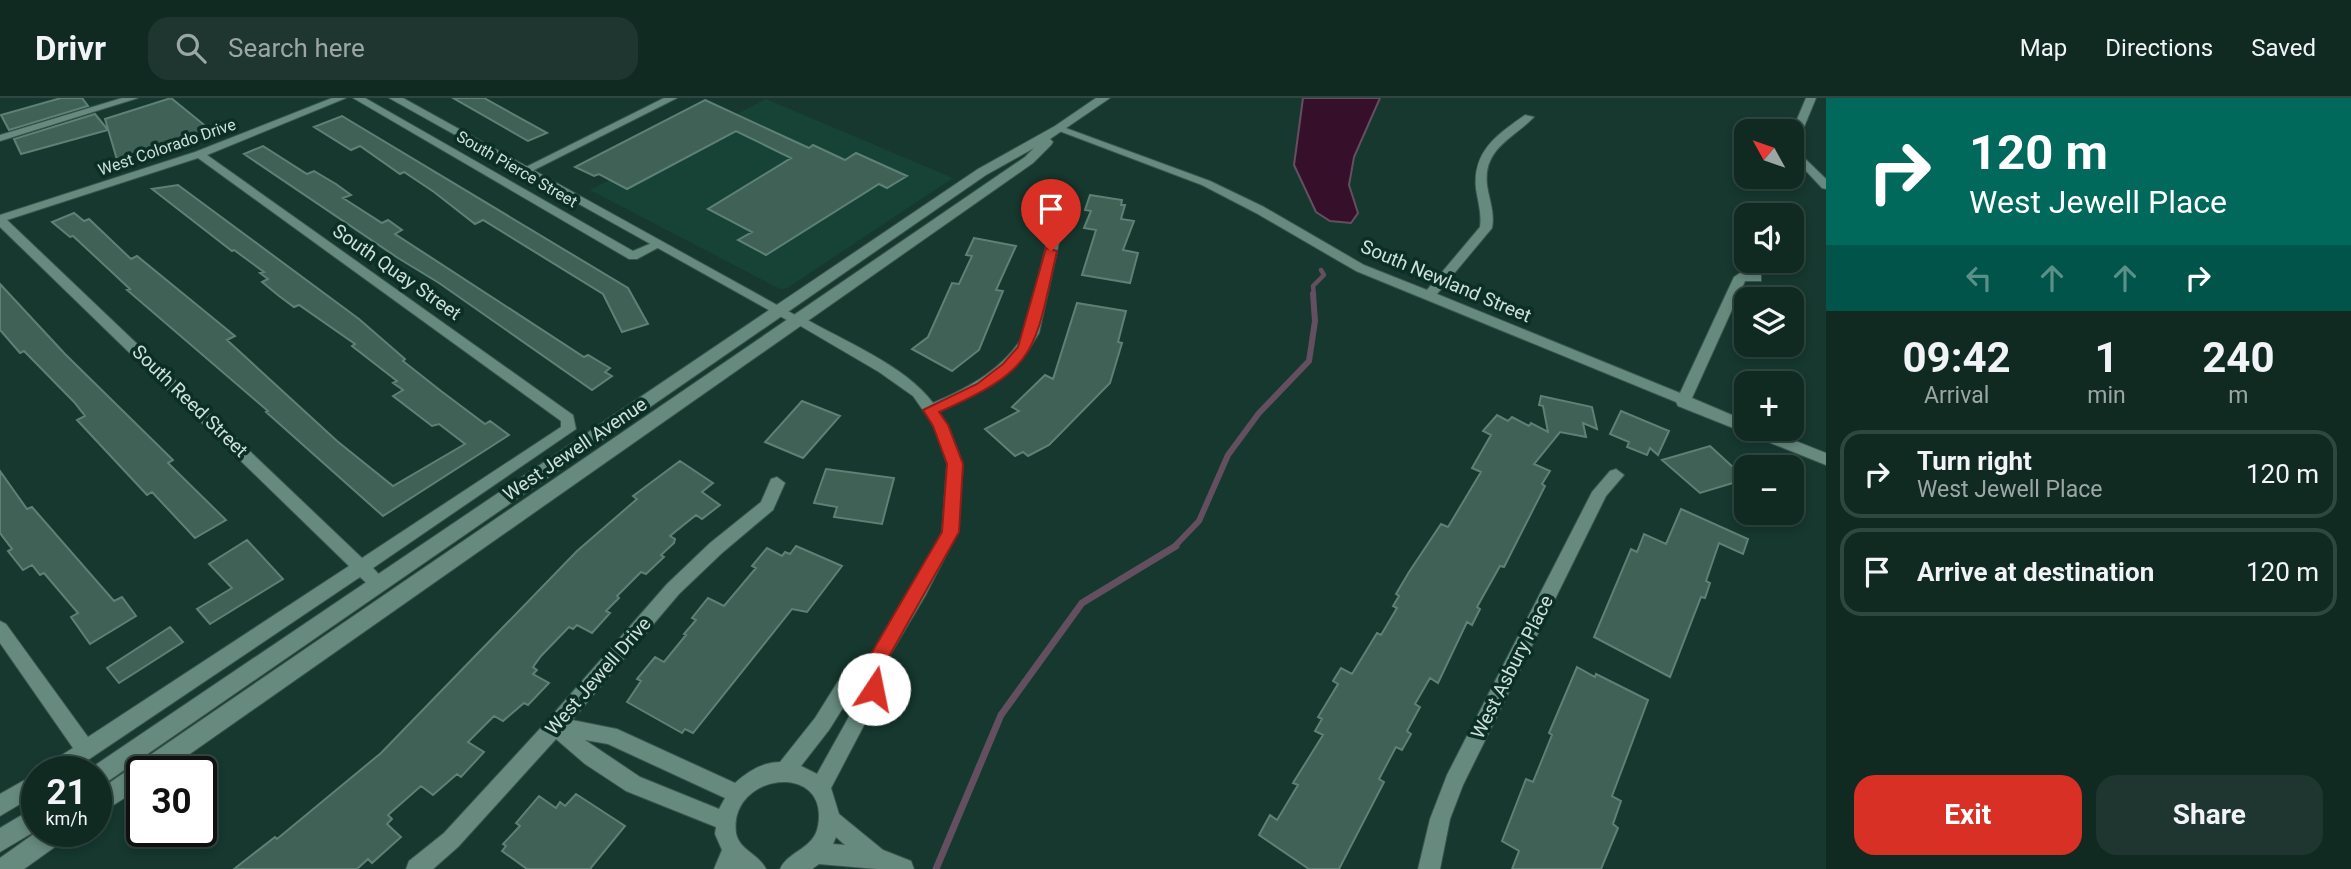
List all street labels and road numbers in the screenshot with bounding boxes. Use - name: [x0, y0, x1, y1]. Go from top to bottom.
- street label: West Colorado Drive: [96, 115, 238, 179]
- street label: South Pierce Street: [453, 127, 581, 211]
- street label: South Quay Street: [328, 219, 466, 325]
- street label: South Newland Street: [1357, 235, 1535, 327]
- street label: South Reed Street: [128, 340, 252, 462]
- street label: West Jewell Avenue: [499, 392, 651, 506]
- street label: West Asbury Place: [1466, 591, 1558, 743]
- street label: West Jewell Drive: [540, 612, 656, 740]

